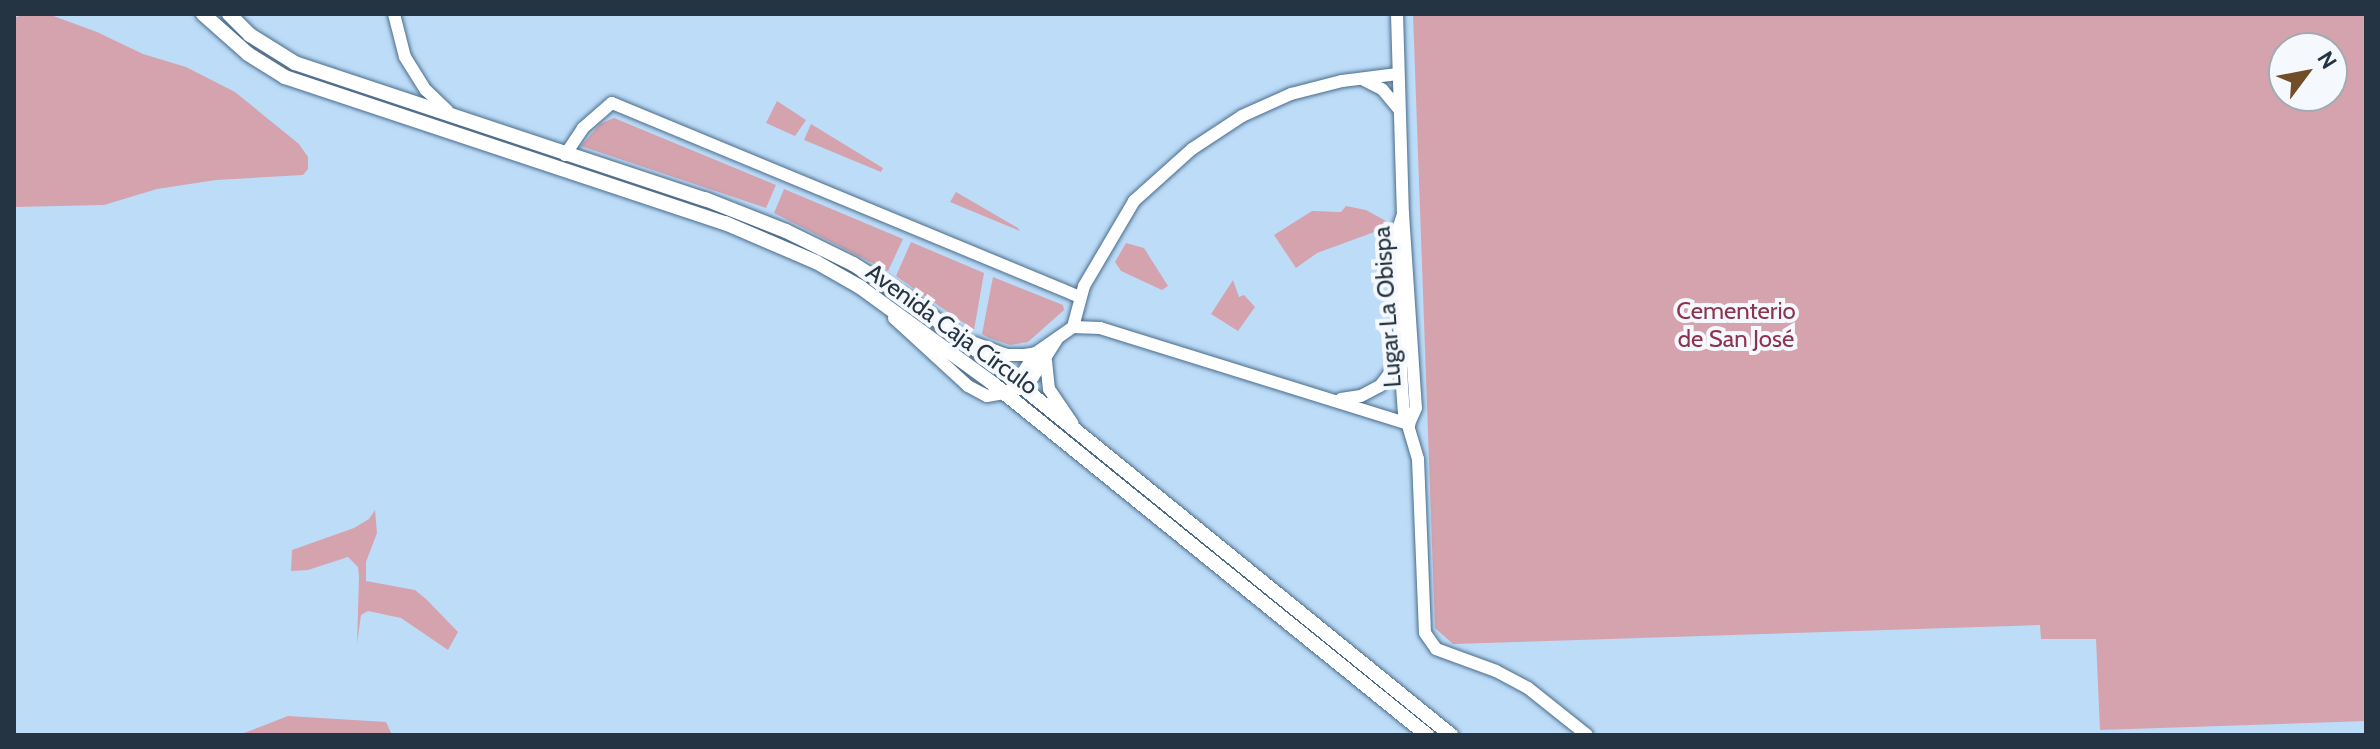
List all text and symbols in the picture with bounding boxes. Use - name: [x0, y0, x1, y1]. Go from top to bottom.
- north arrow: [2268, 32, 2348, 112]
- text: N: [2312, 46, 2343, 74]
- street label: Lugar La Obispa: [1367, 225, 1407, 389]
- street label: Avenida Caja Círculo: [861, 257, 1043, 401]
- park label: Cementerio de San José: [1676, 297, 1796, 353]

